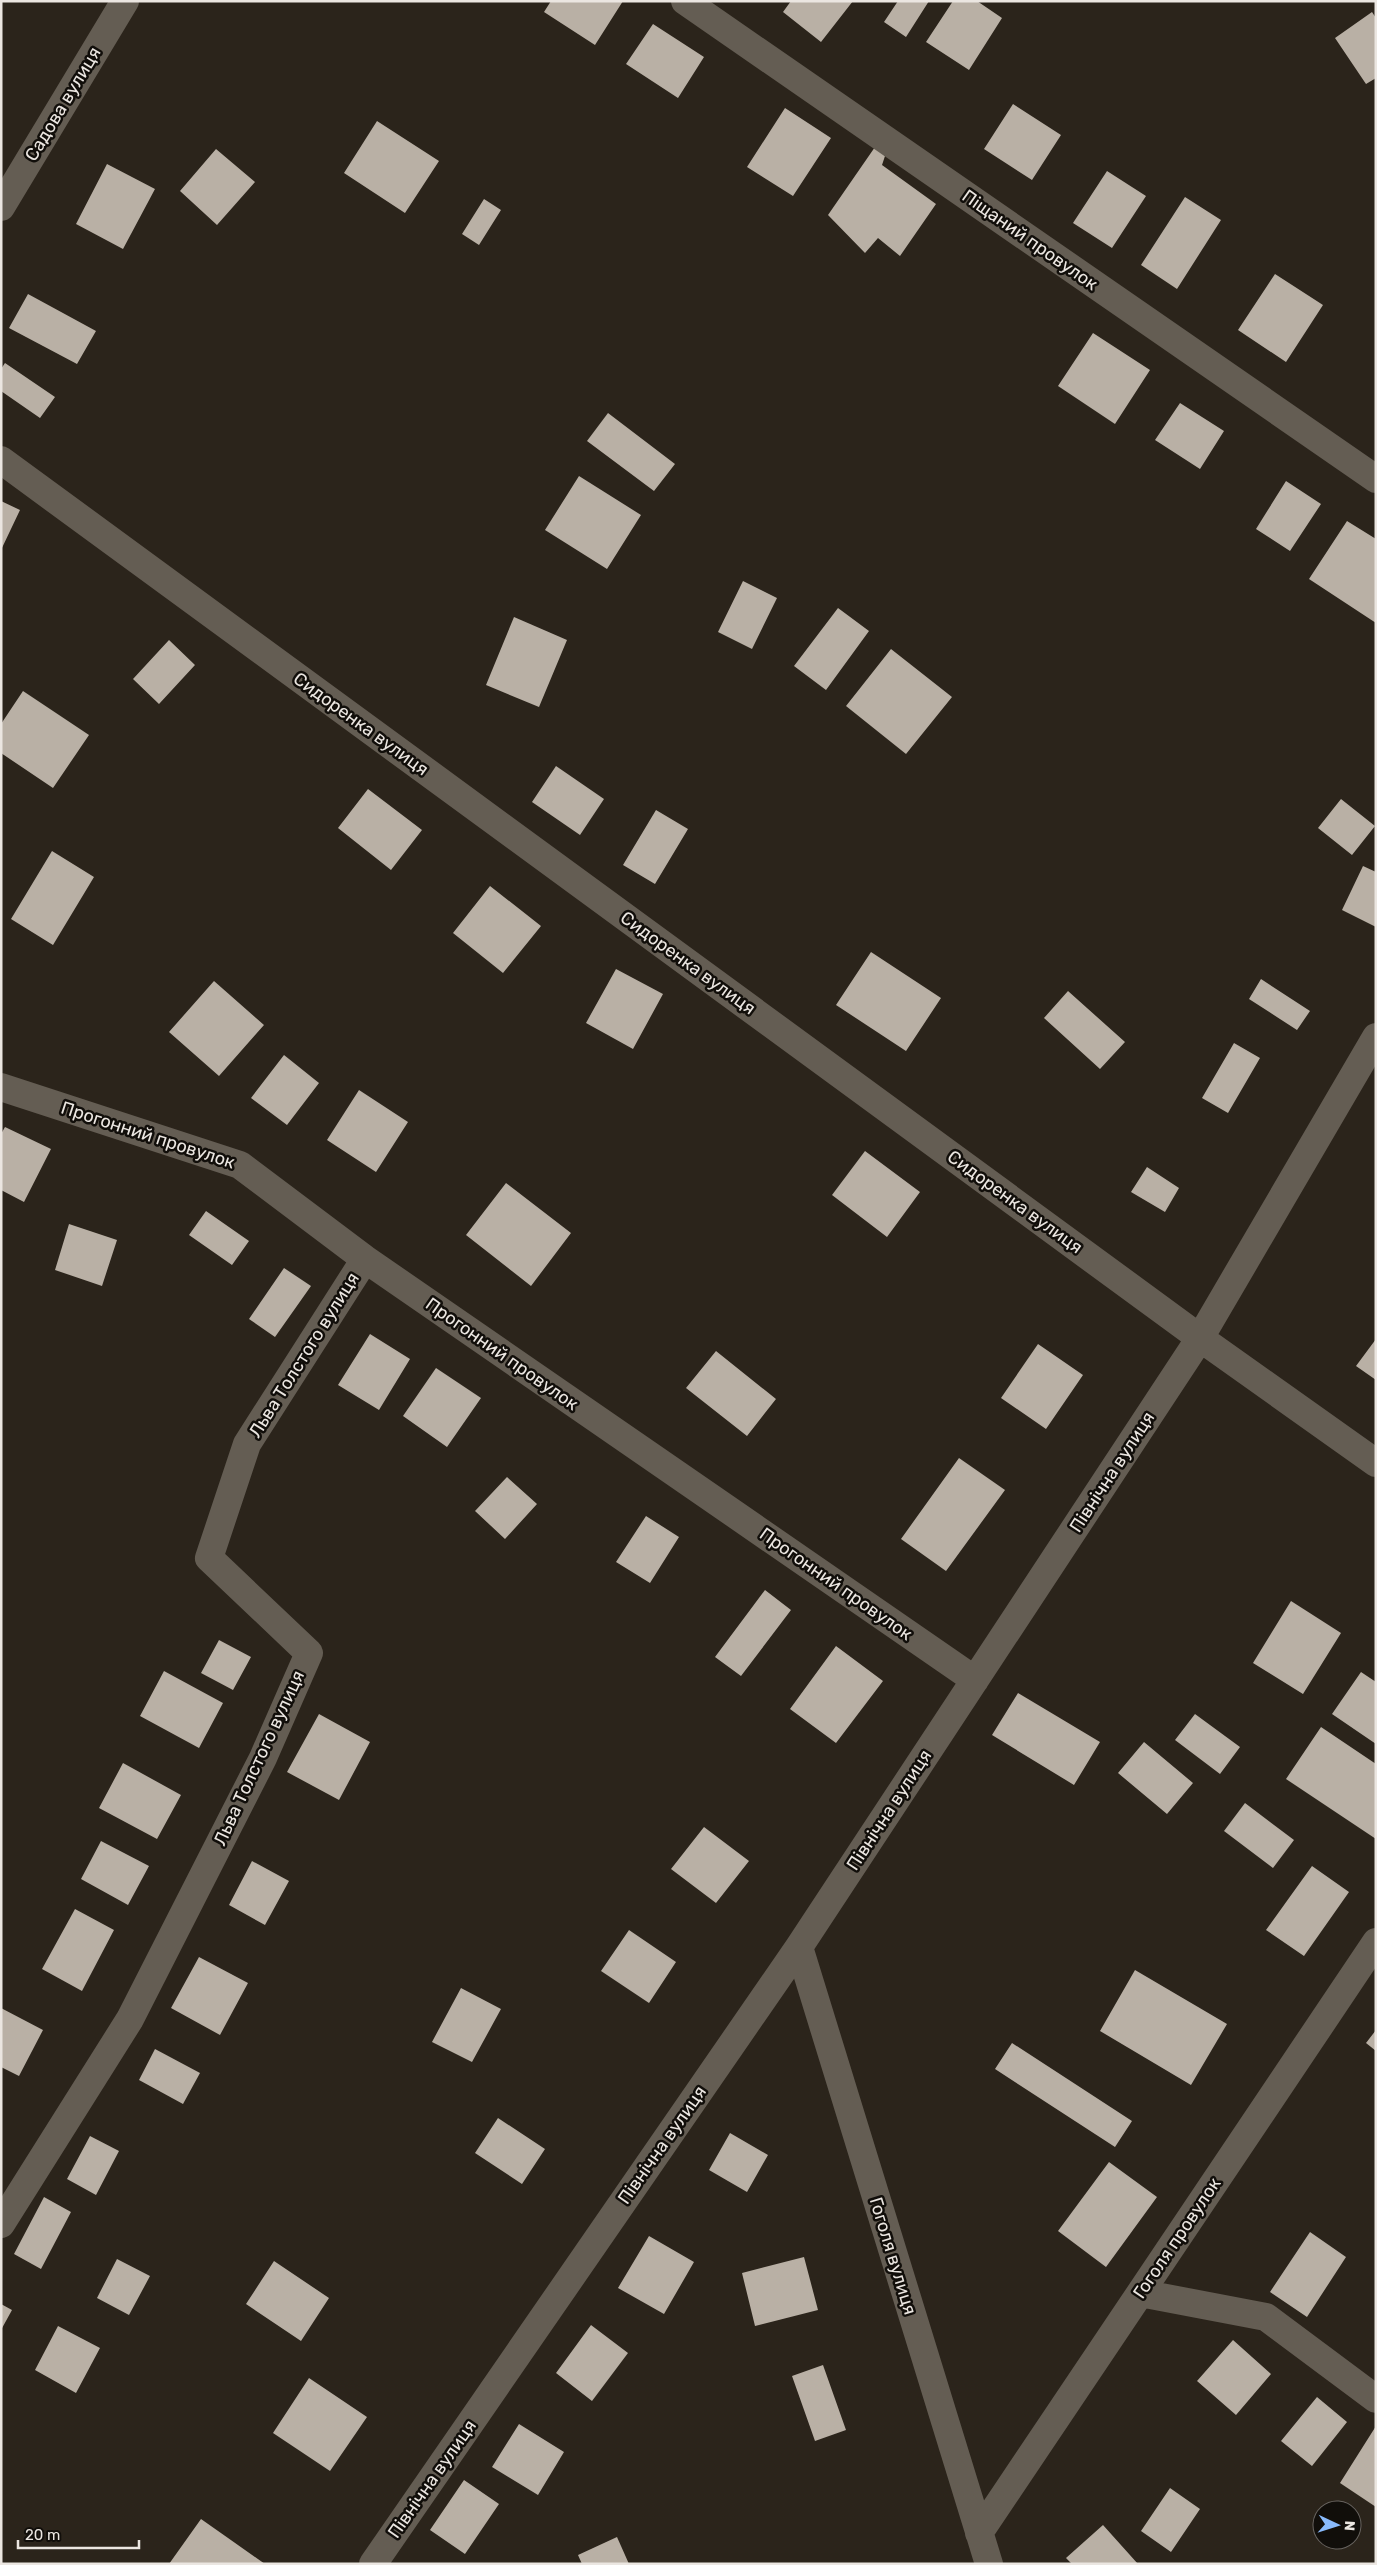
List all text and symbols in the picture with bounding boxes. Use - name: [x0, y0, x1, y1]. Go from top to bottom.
- street label: Садова вулиця: [20, 43, 106, 165]
- street label: Піщаний провулок: [958, 185, 1102, 295]
- street label: Сидоренка вулиця: [289, 668, 433, 780]
- street label: Сидоренка вулиця: [616, 907, 760, 1019]
- street label: Прогонний провулок: [58, 1096, 238, 1174]
- street label: Сидоренка вулиця: [943, 1146, 1087, 1258]
- street label: Льва Толстого вулиця: [244, 1268, 364, 1442]
- street label: Прогонний провулок: [421, 1293, 583, 1415]
- street label: Північна вулиця: [1065, 1407, 1159, 1537]
- street label: Прогонний провулок: [755, 1523, 917, 1645]
- street label: Льва Толстого вулиця: [209, 1667, 309, 1849]
- street label: Північна вулиця: [842, 1745, 936, 1875]
- street label: Північна вулиця: [613, 2082, 711, 2208]
- street label: Гоголя провулок: [1128, 2173, 1226, 2303]
- street label: Гоголя вулиця: [865, 2195, 921, 2317]
- street label: Північна вулиця: [383, 2416, 481, 2542]
- north arrow: [1312, 2500, 1362, 2550]
- scale bar: [18, 2518, 139, 2550]
- text: N: [1341, 2520, 1358, 2531]
- text: 20 m: [25, 2526, 60, 2544]

